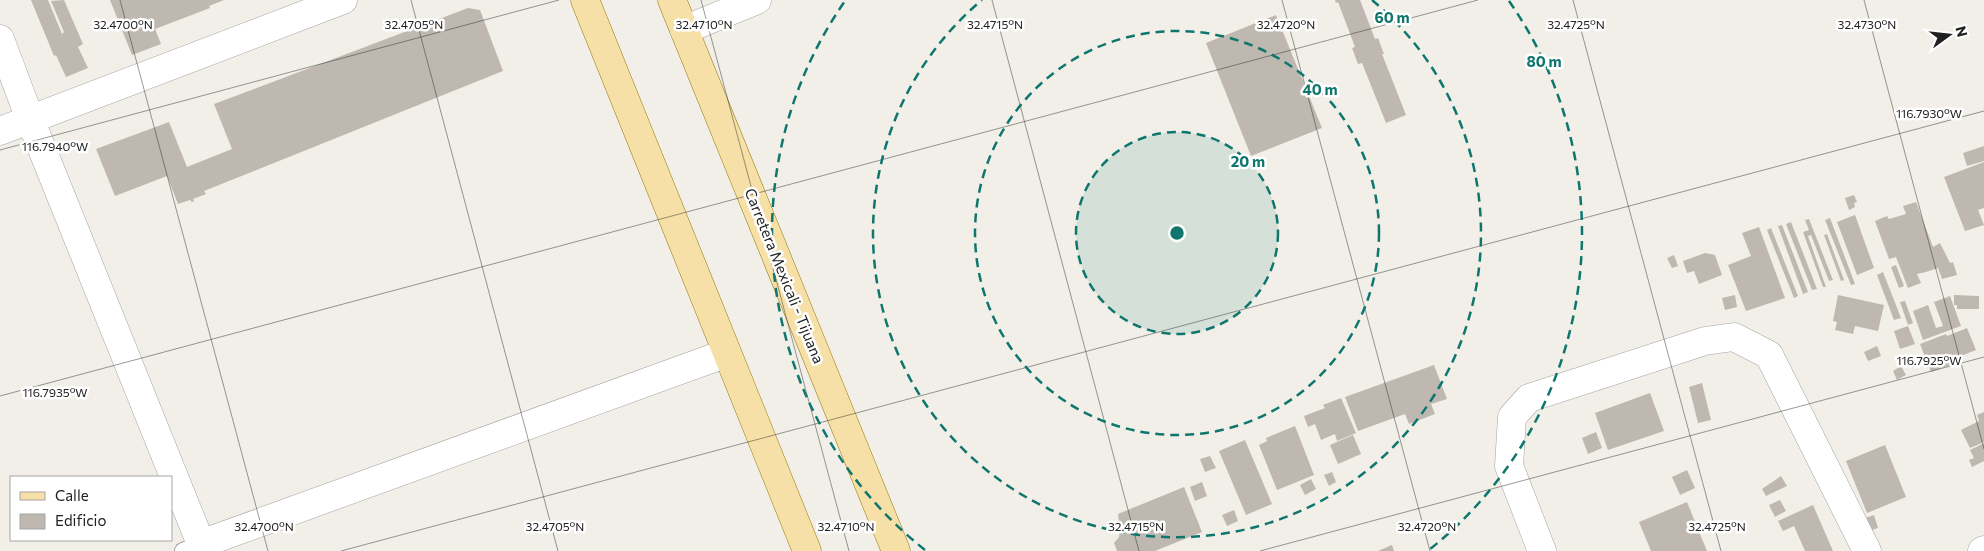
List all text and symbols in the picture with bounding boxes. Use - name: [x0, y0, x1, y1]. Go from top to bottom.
- text: 60 m: [1374, 8, 1410, 26]
- north arrow: [1924, 10, 1974, 60]
- text: 32.4700°N: [93, 17, 153, 31]
- text: 32.4705°N: [385, 17, 443, 31]
- text: 32.4710°N: [675, 17, 733, 31]
- text: 32.4715°N: [967, 17, 1023, 31]
- text: 32.4720°N: [1257, 17, 1315, 31]
- text: 32.4725°N: [1547, 17, 1605, 31]
- text: 32.4730°N: [1838, 17, 1896, 31]
- text: N: [1952, 24, 1972, 39]
- text: 80 m: [1526, 52, 1562, 70]
- text: 40 m: [1302, 80, 1338, 98]
- text: 116.7930°W: [1896, 106, 1962, 120]
- text: 116.7940°W: [22, 139, 88, 153]
- text: 20 m: [1231, 152, 1265, 170]
- street label: Carretera Mexicali - Tijuana: [742, 185, 828, 366]
- centre of rings: [1168, 224, 1186, 242]
- text: 116.7925°W: [1896, 353, 1962, 367]
- text: 116.7935°W: [22, 385, 88, 399]
- legend: [10, 476, 172, 541]
- text: Calle: [55, 486, 89, 504]
- text: Edificio: [55, 511, 106, 529]
- text: 32.4700°N: [234, 519, 294, 533]
- text: 32.4705°N: [526, 519, 584, 533]
- text: 32.4710°N: [817, 519, 875, 533]
- text: 32.4715°N: [1108, 519, 1164, 533]
- text: 32.4720°N: [1398, 519, 1456, 533]
- text: 32.4725°N: [1688, 519, 1746, 533]

